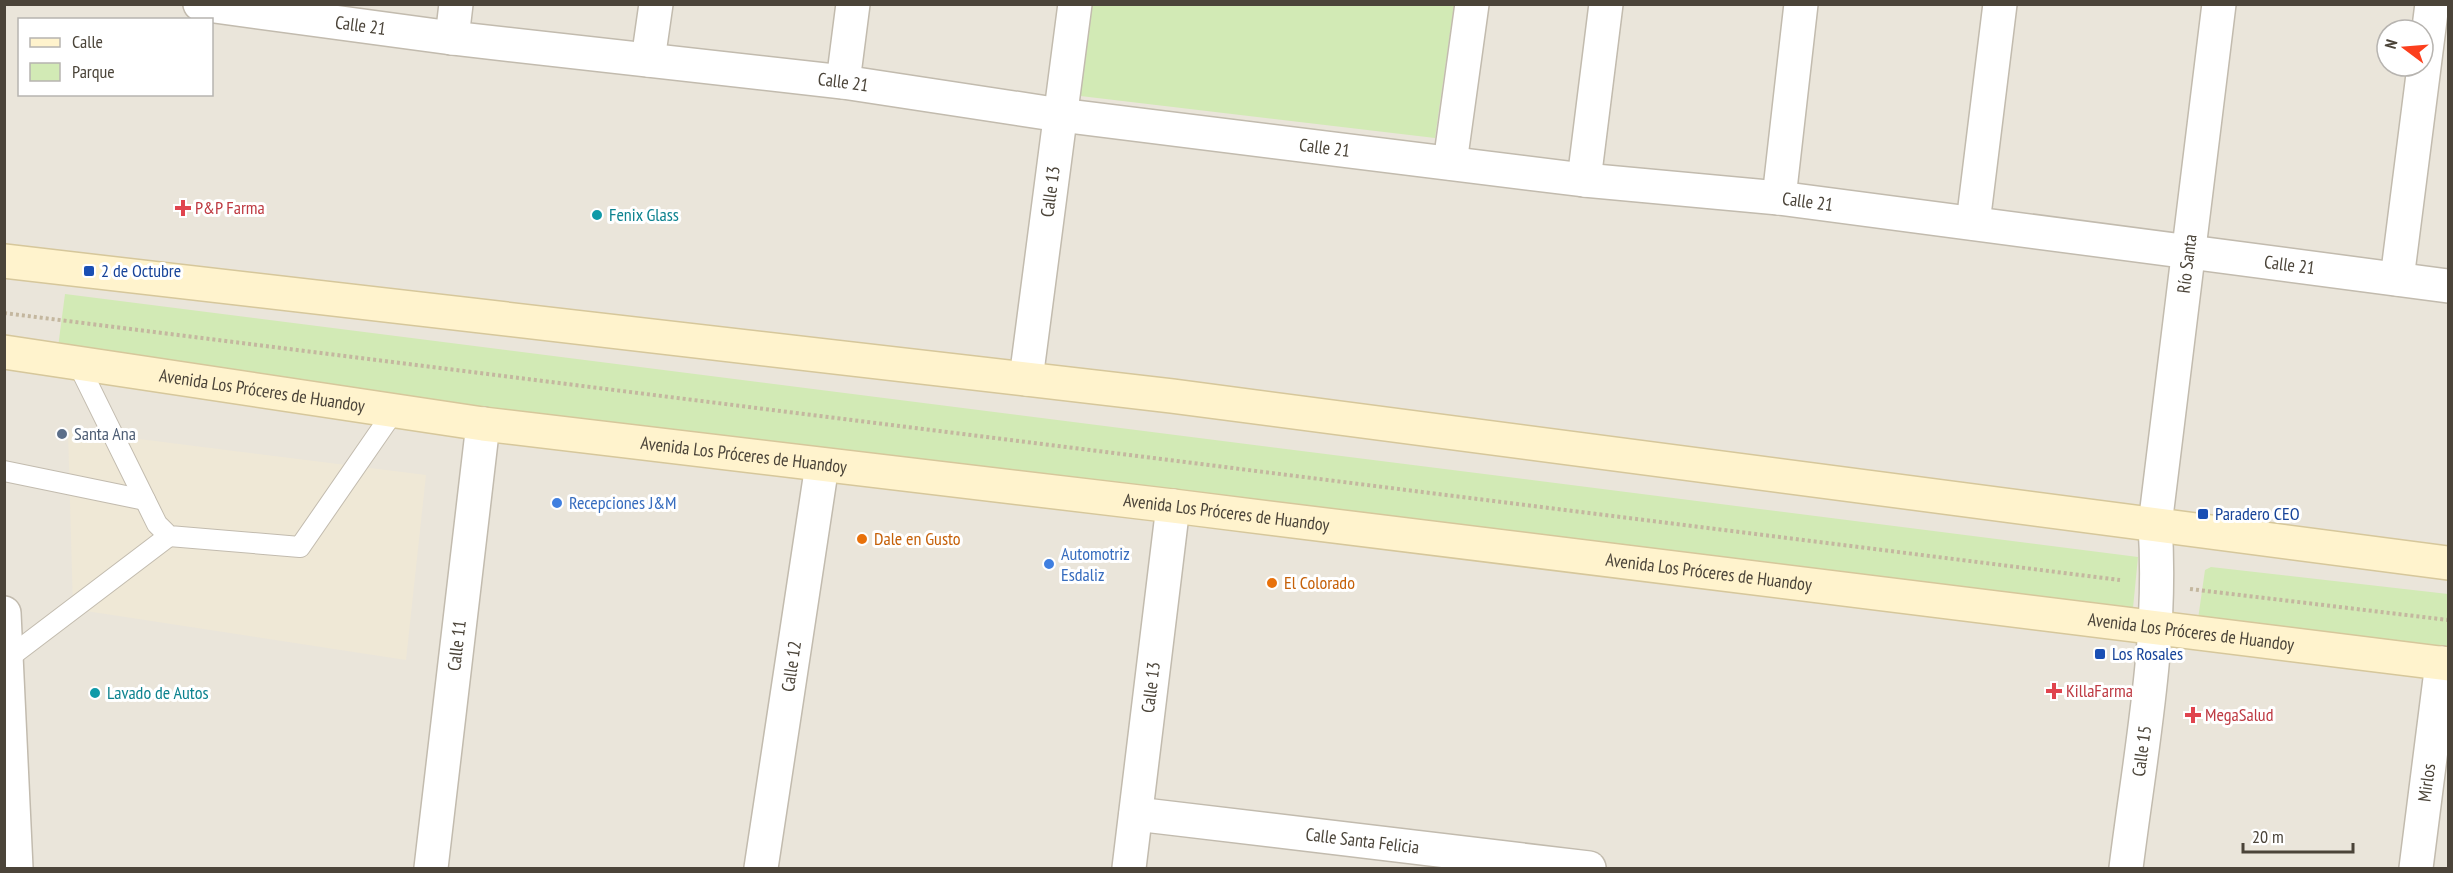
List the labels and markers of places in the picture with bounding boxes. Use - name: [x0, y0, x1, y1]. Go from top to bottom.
- place label: P&P Farma: [195, 196, 265, 219]
- marker: P&P Farma: [176, 201, 190, 215]
- place label: Fenix Glass: [609, 203, 679, 226]
- marker: Fenix Glass: [590, 208, 604, 222]
- place label: 2 de Octubre: [101, 259, 181, 282]
- marker: 2 de Octubre: [82, 264, 96, 278]
- place label: Santa Ana: [74, 422, 136, 445]
- marker: Santa Ana: [55, 427, 69, 441]
- place label: Recepciones J&M: [569, 491, 677, 514]
- marker: Recepciones J&M: [550, 496, 564, 510]
- place label: Paradero CEO: [2215, 502, 2300, 525]
- marker: Paradero CEO: [2196, 507, 2210, 521]
- place label: Dale en Gusto: [874, 527, 961, 550]
- marker: Dale en Gusto: [855, 532, 869, 546]
- place label: Automotriz Esdaliz: [1061, 542, 1130, 586]
- marker: Automotriz Esdaliz: [1042, 557, 1056, 571]
- place label: El Colorado: [1284, 571, 1355, 594]
- marker: El Colorado: [1265, 576, 1279, 590]
- place label: Los Rosales: [2112, 642, 2183, 665]
- marker: Los Rosales: [2093, 647, 2107, 661]
- place label: KillaFarma: [2066, 679, 2133, 702]
- place label: Lavado de Autos: [107, 681, 209, 704]
- marker: KillaFarma: [2047, 684, 2061, 698]
- marker: Lavado de Autos: [88, 686, 102, 700]
- place label: MegaSalud: [2205, 703, 2273, 726]
- marker: MegaSalud: [2186, 708, 2200, 722]

